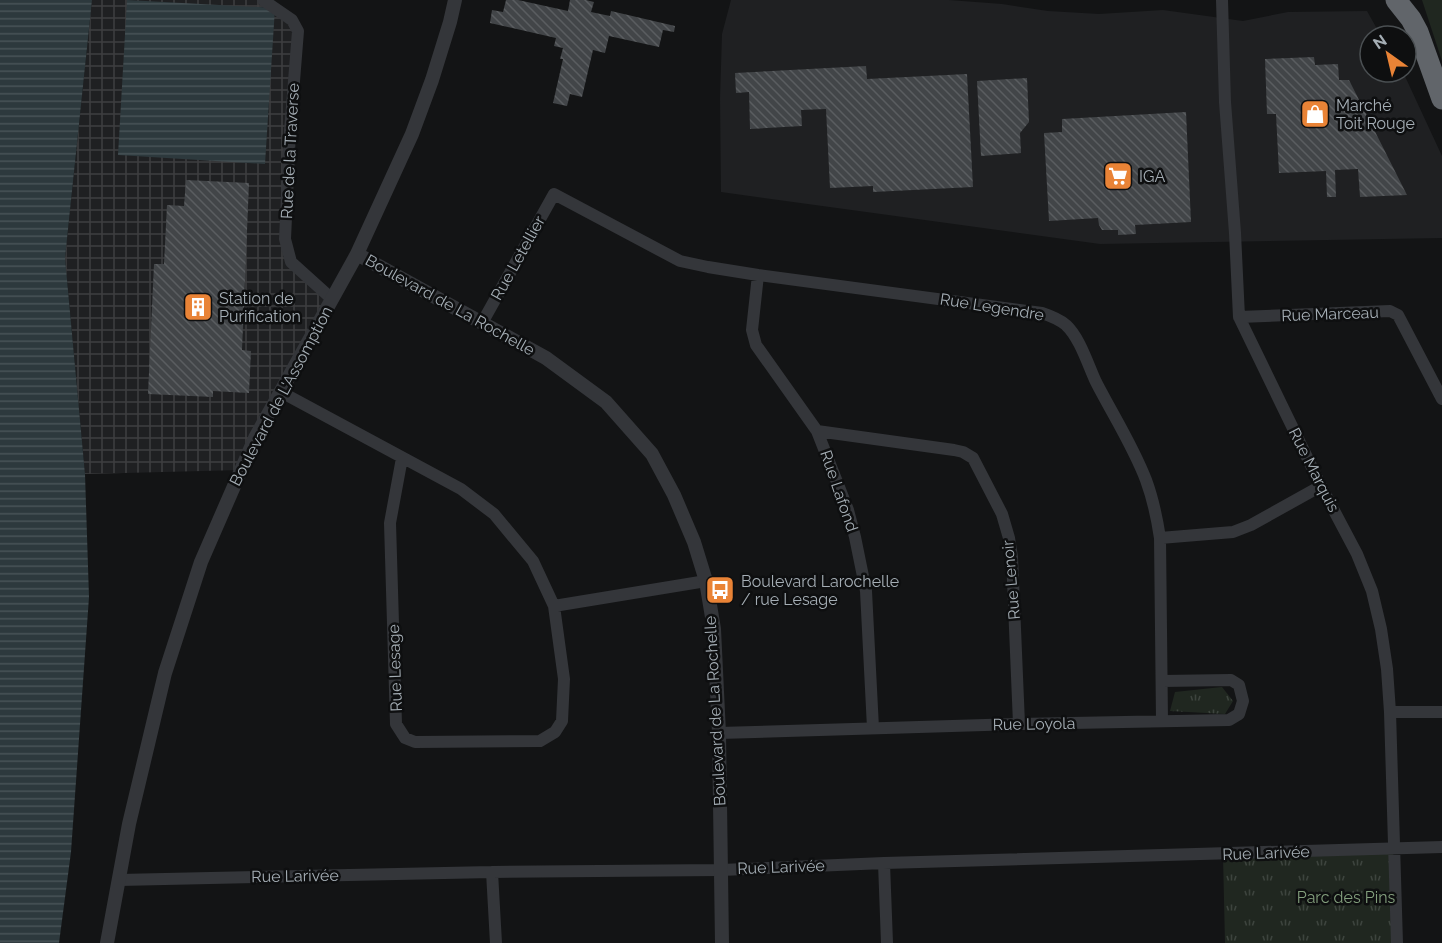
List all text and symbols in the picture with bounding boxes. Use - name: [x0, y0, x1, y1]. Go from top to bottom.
- north arrow: [1358, 24, 1418, 84]
- text: N: [1370, 31, 1390, 53]
- street label: Rue de la Traverse: [277, 83, 303, 219]
- place label: Marché Toit Rouge: [1336, 96, 1415, 133]
- shop icon: Marché Toit Rouge: [1299, 98, 1331, 130]
- supermarket icon: IGA: [1102, 160, 1134, 192]
- place label: IGA: [1139, 167, 1165, 186]
- street label: Rue Letellier: [487, 212, 549, 304]
- street label: Boulevard de La Rochelle: [362, 251, 538, 359]
- place label: Station de Purification: [219, 289, 301, 326]
- street label: Rue Legendre: [939, 289, 1045, 325]
- building icon: Station de Purification: [182, 291, 214, 323]
- street label: Boulevard de L'Assomption: [225, 303, 337, 489]
- street label: Rue Marceau: [1281, 303, 1379, 325]
- street label: Rue Marquis: [1285, 425, 1343, 516]
- street label: Rue Lafond: [816, 448, 862, 534]
- street label: Rue Lenoir: [998, 539, 1024, 621]
- place label: Boulevard Larochelle / rue Lesage: [741, 572, 899, 609]
- bus stop icon: Boulevard Larochelle / rue Lesage: [704, 574, 736, 606]
- street label: Boulevard de La Rochelle: [701, 615, 729, 807]
- street label: Rue Lesage: [384, 624, 406, 712]
- street label: Rue Loyola: [993, 714, 1075, 734]
- street label: Rue Larivée: [1222, 842, 1310, 864]
- street label: Rue Larivée: [737, 856, 825, 878]
- street label: Rue Larivée: [251, 866, 339, 886]
- park label: Parc des Pins: [1297, 888, 1395, 907]

